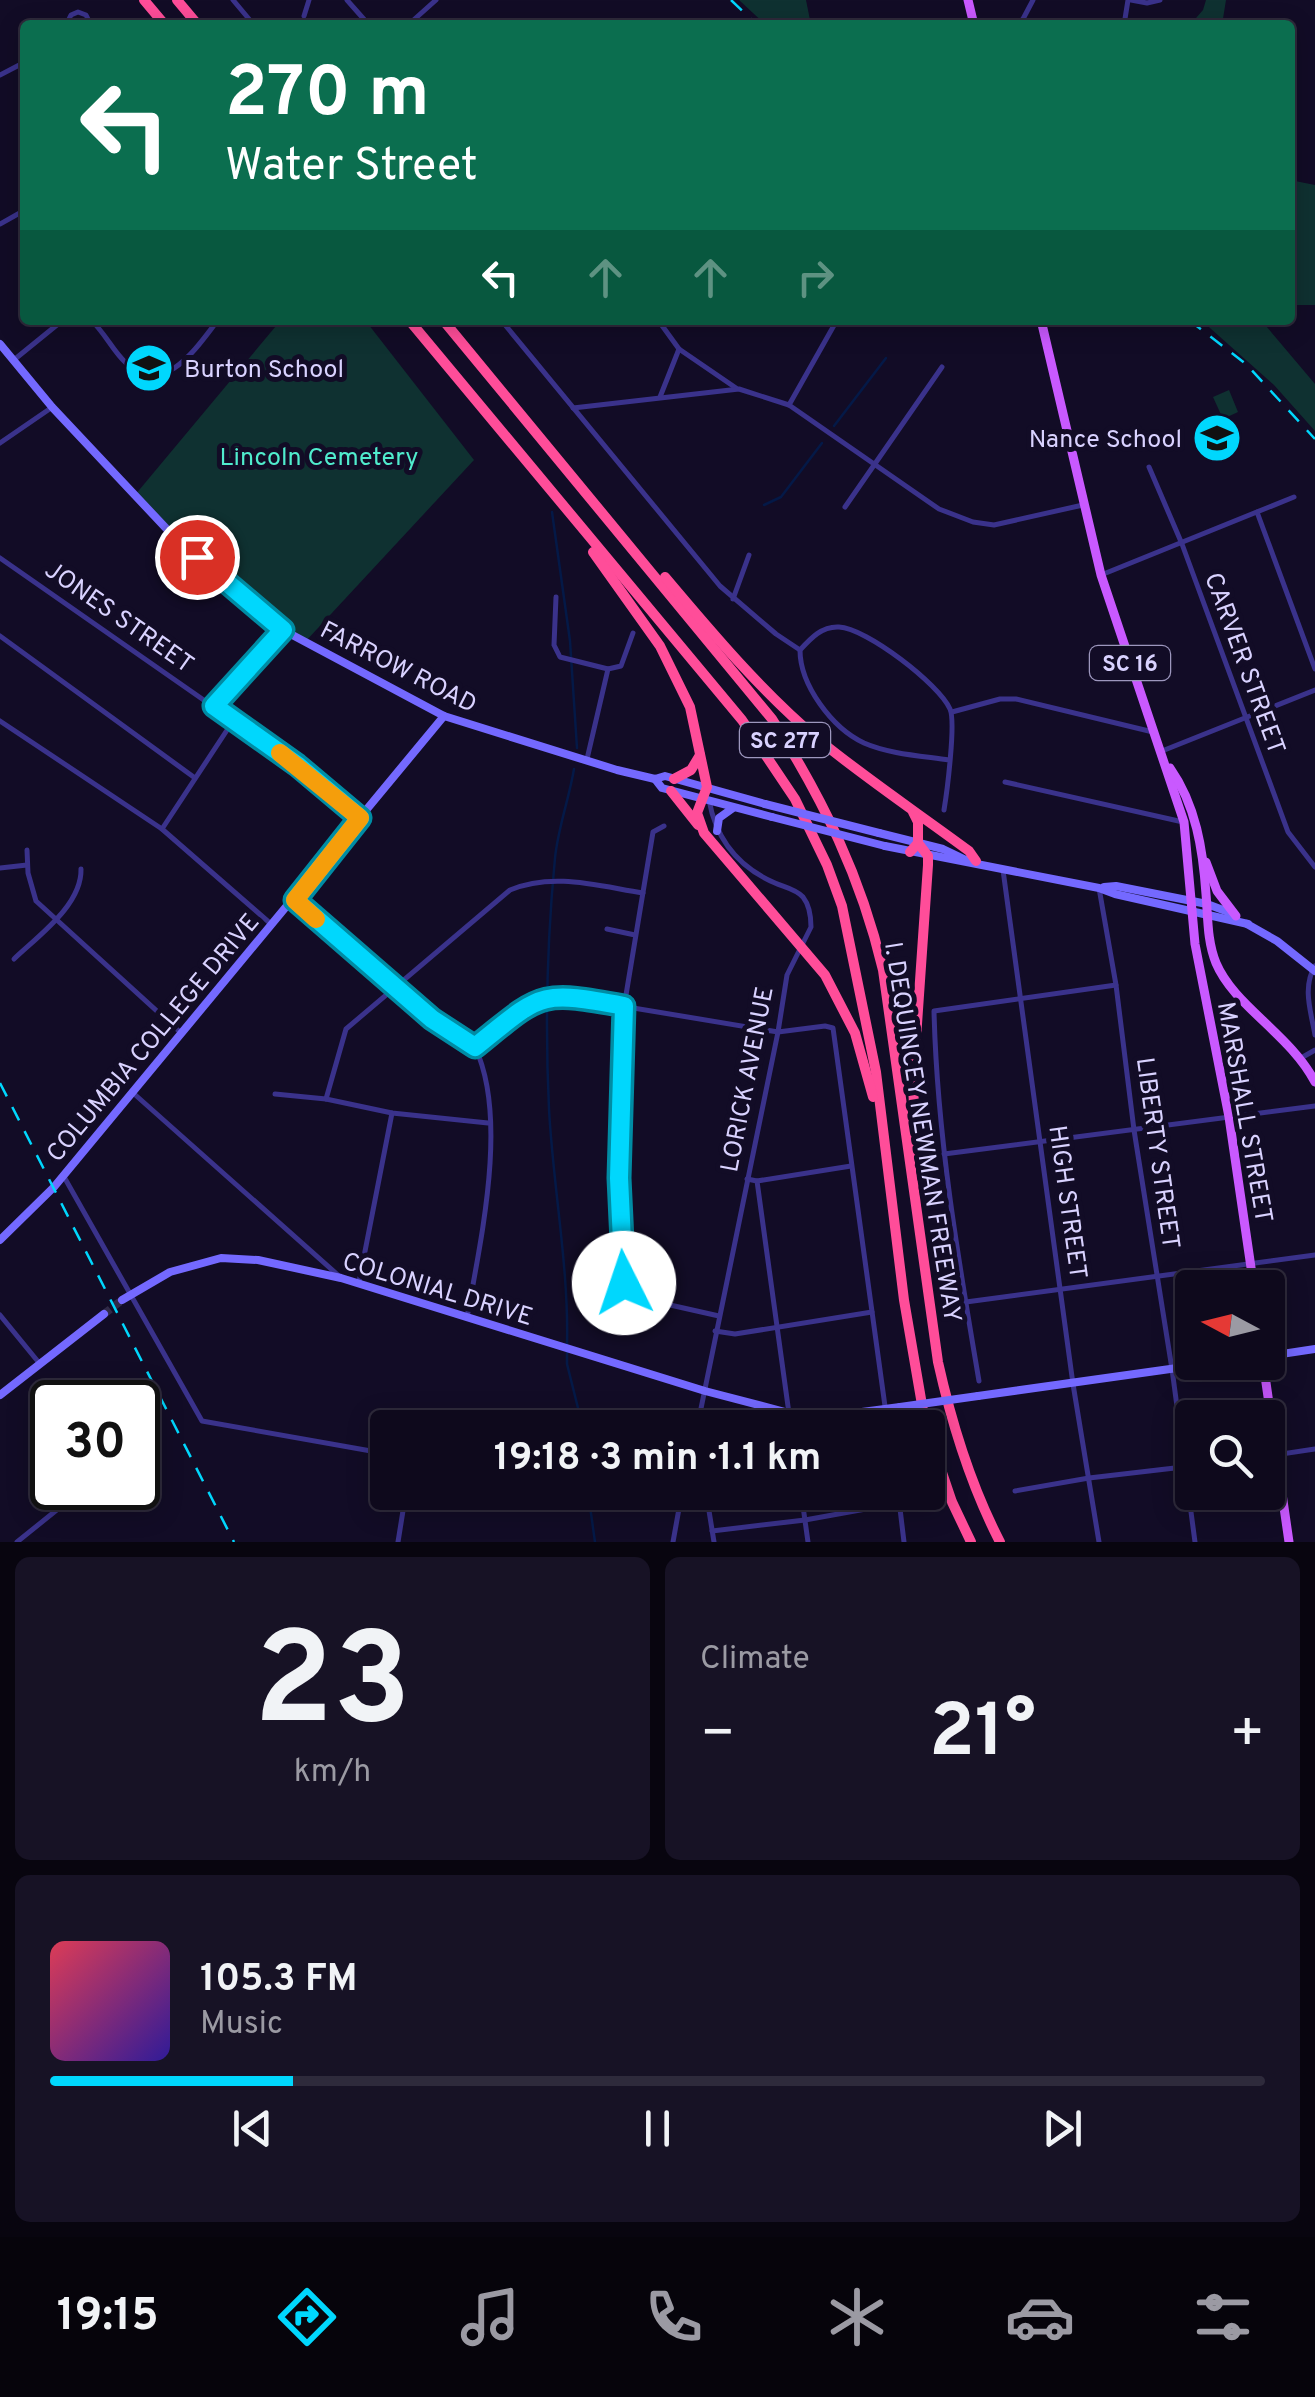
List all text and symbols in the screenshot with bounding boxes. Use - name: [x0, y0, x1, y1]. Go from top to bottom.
- text: 270 m: [225, 52, 430, 141]
- icon: left: [60, 60, 190, 190]
- text: Water Street: [225, 139, 478, 196]
- icon: left: [473, 250, 528, 305]
- icon: ahead: [578, 250, 633, 305]
- icon: ahead: [683, 250, 738, 305]
- icon: right: [788, 250, 843, 305]
- school or university icon: Burton School: [123, 342, 175, 394]
- place label: Burton School: [184, 355, 344, 387]
- school or university icon: Nance School: [1191, 412, 1243, 464]
- place label: Nance School: [1029, 425, 1182, 457]
- park label: Lincoln Cemetery: [220, 443, 418, 475]
- pin: [155, 515, 240, 600]
- icon: arrive: [170, 530, 225, 585]
- street label: JONES STREET: [37, 555, 199, 682]
- street label: CARVER STREET: [1195, 569, 1291, 759]
- street label: FARROW ROAD: [314, 615, 481, 722]
- road number: SC 16: [1090, 646, 1170, 680]
- road number: SC 277: [740, 723, 830, 757]
- street label: COLUMBIA COLLEGE DRIVE: [41, 908, 268, 1170]
- street label: I. DEQUINCEY NEWMAN FREEWAY: [875, 940, 967, 1325]
- street label: LORICK AVENUE: [715, 984, 783, 1175]
- street label: MARSHALL STREET: [1208, 999, 1278, 1226]
- street label: LIBERTY STREET: [1127, 1055, 1185, 1251]
- street label: HIGH STREET: [1039, 1123, 1093, 1281]
- position arrow: [572, 1231, 676, 1335]
- street label: COLONIAL DRIVE: [338, 1247, 536, 1335]
- north arrow: [1175, 1270, 1285, 1380]
- map controls: [1175, 1270, 1285, 1510]
- speed limit sign: 30: [30, 1380, 160, 1510]
- button: search: [1175, 1400, 1285, 1510]
- text: 19:18 · 3 min · 1.1 km: [494, 1435, 821, 1484]
- text: 23: [254, 1605, 411, 1770]
- text: Climate: [700, 1640, 810, 1680]
- text: 21°: [929, 1688, 1036, 1783]
- text: −: [700, 1701, 735, 1771]
- text: +: [1230, 1701, 1265, 1771]
- text: km/h: [294, 1753, 371, 1793]
- text: 105.3 FM: [200, 1956, 358, 2005]
- text: Music: [200, 2005, 283, 2045]
- icon: previous: [225, 2101, 280, 2156]
- icon: pause: [630, 2101, 685, 2156]
- icon: next: [1035, 2101, 1090, 2156]
- icon: directions: [272, 2282, 342, 2352]
- icon: music: [455, 2282, 525, 2352]
- icon: phone: [639, 2282, 709, 2352]
- icon: climate: [822, 2282, 892, 2352]
- icon: car: [1005, 2282, 1075, 2352]
- icon: filters: [1188, 2282, 1258, 2352]
- text: 19:15: [57, 2289, 159, 2346]

